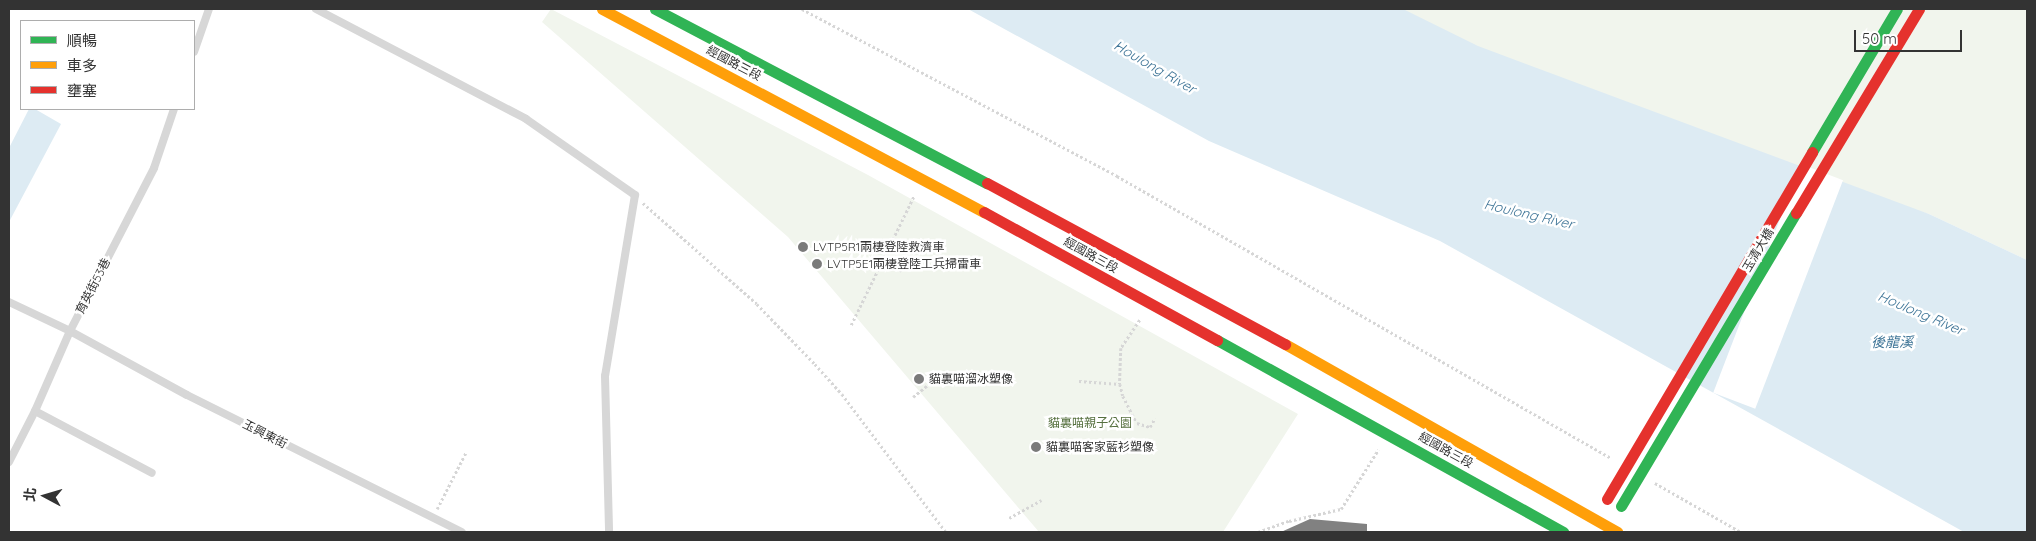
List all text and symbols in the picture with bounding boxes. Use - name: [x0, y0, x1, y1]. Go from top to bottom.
- legend: [20, 20, 195, 110]
- scale bar: [1856, 20, 1964, 52]
- text: 50 m: [1862, 29, 1897, 48]
- text: 順暢: [67, 31, 97, 50]
- water label: Houlong River: [1111, 37, 1199, 97]
- street label: 經國路三段: [704, 43, 764, 83]
- text: 車多: [67, 56, 97, 75]
- text: 壅塞: [67, 81, 97, 100]
- water label: Houlong River: [1482, 196, 1576, 232]
- street label: 玉清大橋: [1739, 226, 1777, 274]
- street label: 經國路三段: [1061, 234, 1121, 276]
- place label: LVTP5R1兩棲登陸救濟車: [813, 240, 944, 254]
- marker: LVTP5R1兩棲登陸救濟車: [797, 241, 809, 253]
- street label: 育英街53巷: [73, 256, 113, 316]
- place label: LVTP5E1兩棲登陸工兵掃雷車: [827, 257, 981, 271]
- marker: LVTP5E1兩棲登陸工兵掃雷車: [811, 258, 823, 270]
- water label: Houlong River: [1876, 287, 1966, 339]
- water label: 後龍溪: [1871, 334, 1913, 350]
- place label: 貓裏喵溜冰塑像: [929, 372, 1013, 386]
- marker: 貓裏喵溜冰塑像: [913, 373, 925, 385]
- park label: 貓裏喵親子公園: [1048, 416, 1132, 430]
- street label: 玉興東街: [240, 417, 290, 451]
- street label: 經國路三段: [1416, 429, 1476, 471]
- place label: 貓裏喵客家藍衫塑像: [1046, 440, 1154, 454]
- marker: 貓裏喵客家藍衫塑像: [1030, 441, 1042, 453]
- north arrow: [20, 471, 70, 521]
- text: 北: [20, 487, 40, 502]

